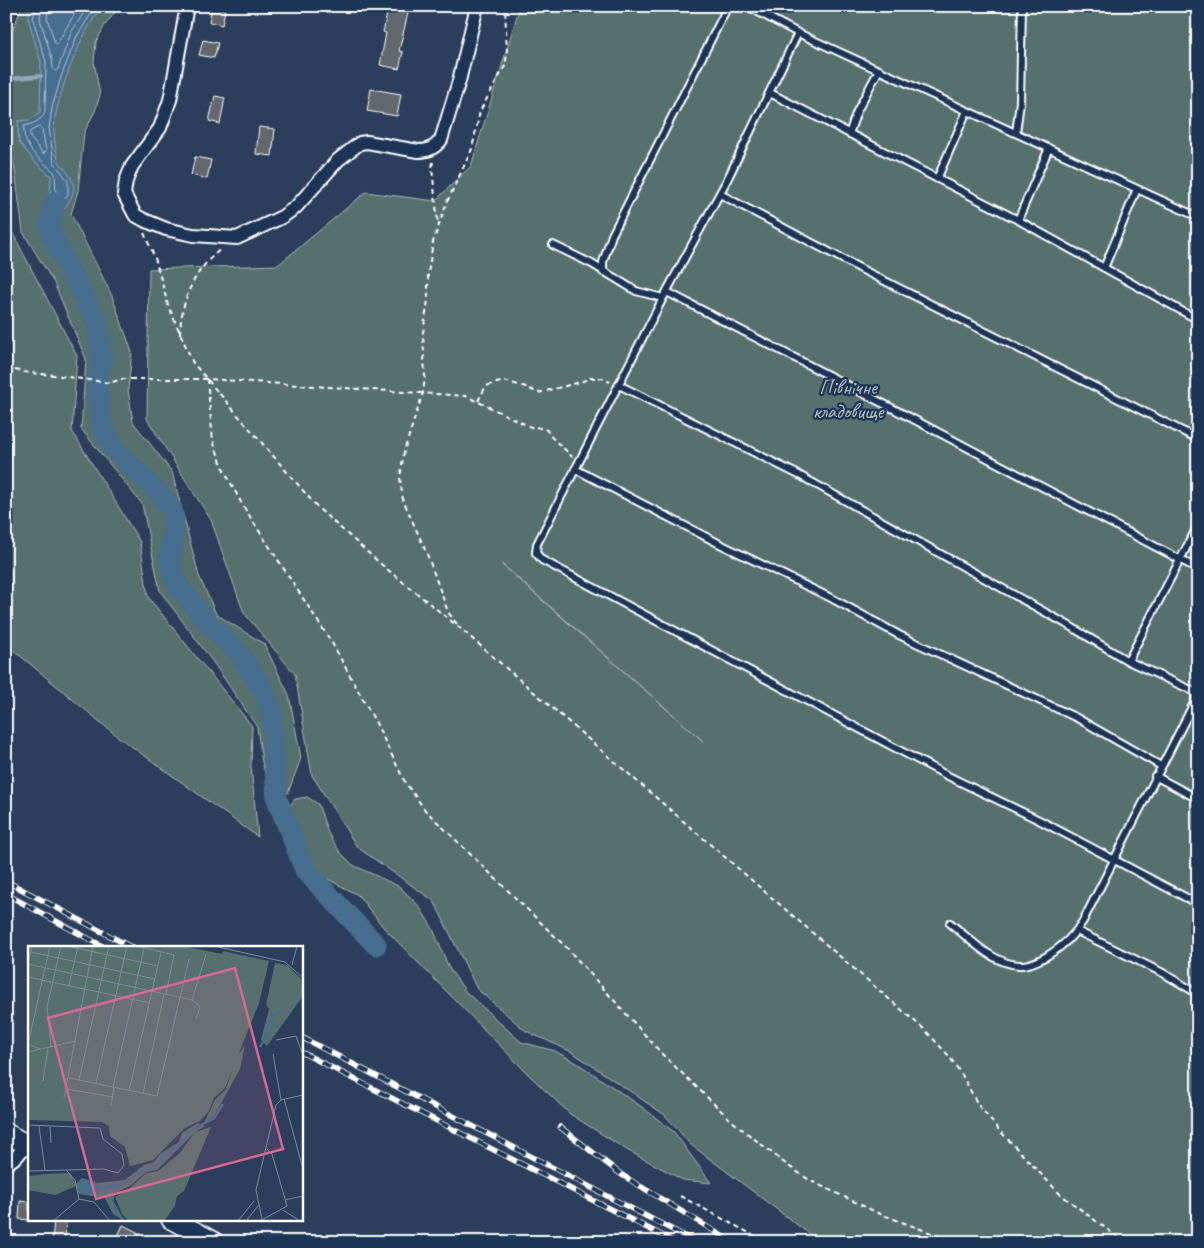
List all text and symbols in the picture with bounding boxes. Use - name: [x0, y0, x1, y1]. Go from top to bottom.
- park label: Північне кладовище: [813, 374, 885, 424]
- inset map: [28, 946, 302, 1220]

